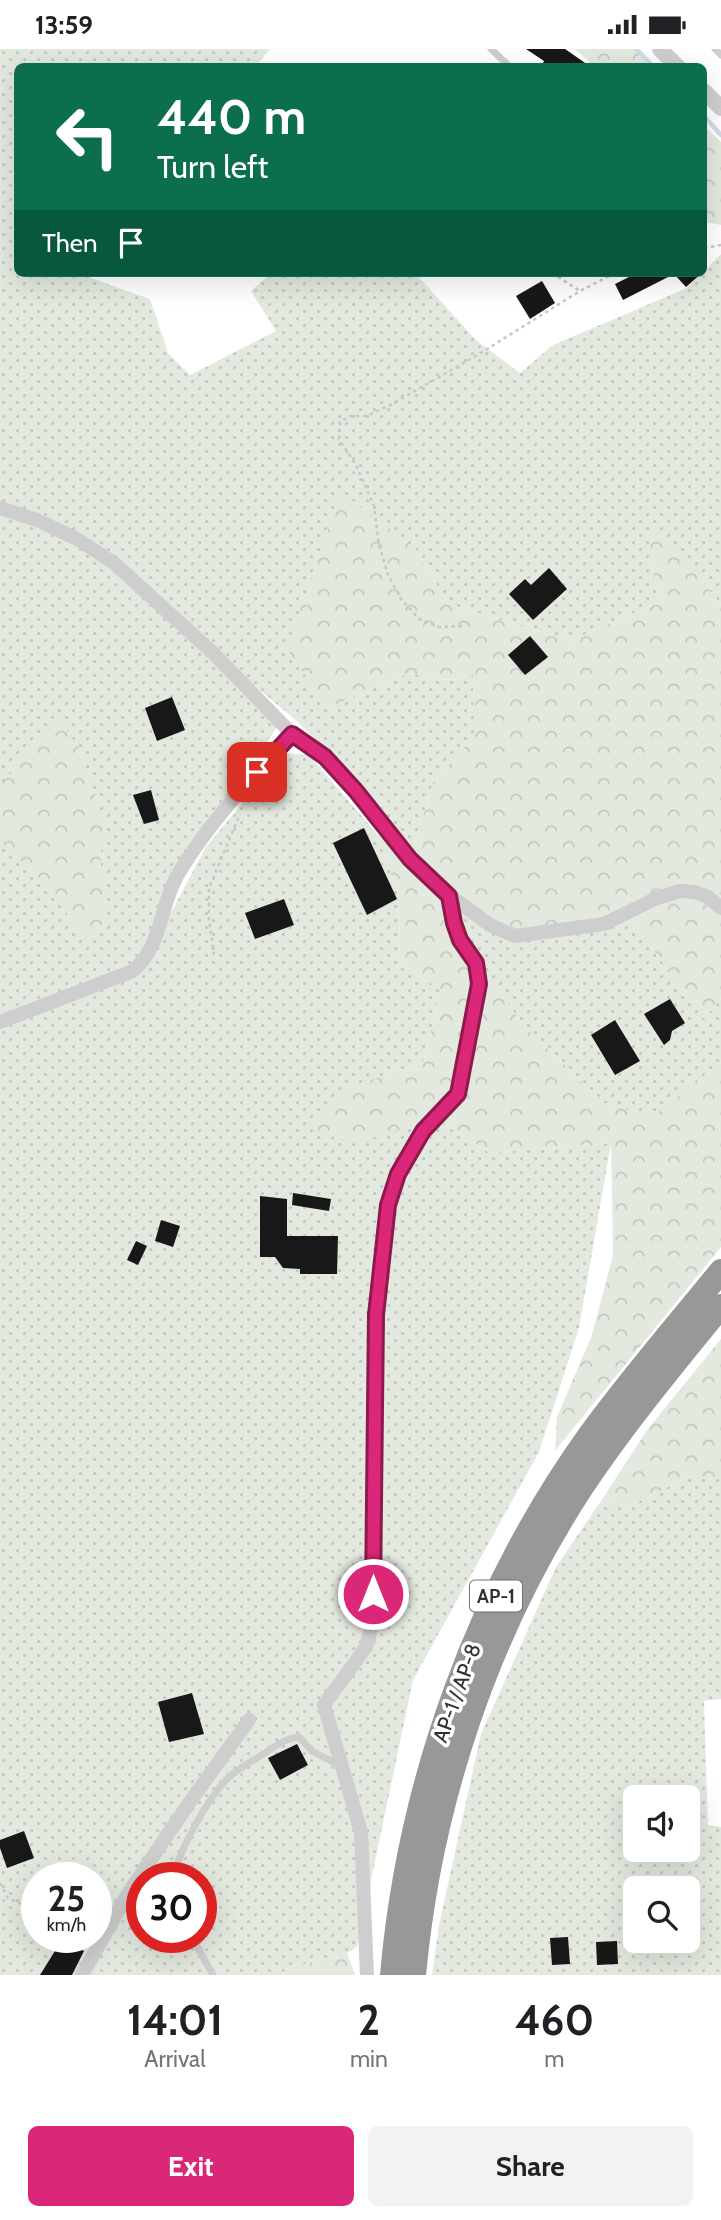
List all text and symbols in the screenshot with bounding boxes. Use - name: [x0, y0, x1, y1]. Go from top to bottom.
- text: 13:59: [35, 9, 93, 41]
- text: 440 m: [157, 87, 306, 146]
- icon: left: [42, 91, 133, 182]
- text: Turn left: [157, 147, 268, 186]
- icon: arrive: [112, 224, 150, 262]
- text: Then: [42, 227, 98, 259]
- pin: [227, 742, 287, 802]
- icon: arrive: [238, 753, 276, 791]
- position arrow: [336, 1557, 410, 1631]
- road number: AP-1: [470, 1581, 522, 1611]
- street label: AP-1 / AP-8: [427, 1640, 486, 1746]
- map controls: [623, 1785, 700, 1953]
- button: sound: [623, 1785, 700, 1862]
- speed limit sign: 30: [126, 1862, 217, 1953]
- button: search: [623, 1876, 700, 1953]
- text: 25: [48, 1877, 85, 1920]
- text: km/h: [47, 1914, 86, 1936]
- text: 14:01: [127, 1994, 223, 2046]
- text: 2: [358, 1994, 380, 2046]
- text: 460: [515, 1994, 594, 2046]
- text: Arrival: [144, 2045, 206, 2073]
- text: min: [350, 2045, 388, 2073]
- text: m: [544, 2045, 564, 2073]
- button: Exit: [28, 2126, 354, 2206]
- button: Share: [368, 2126, 693, 2206]

